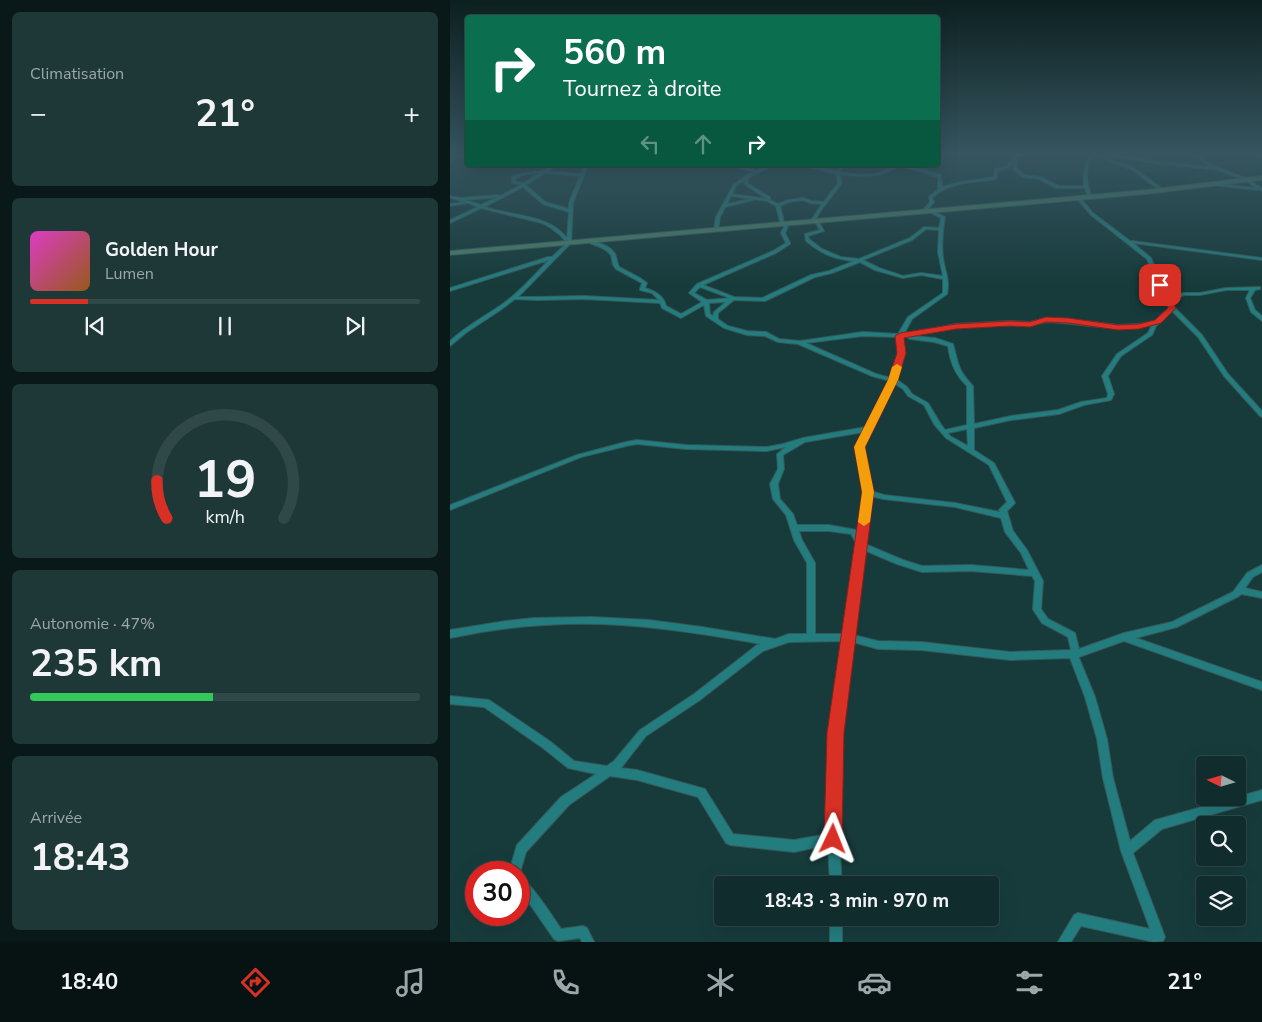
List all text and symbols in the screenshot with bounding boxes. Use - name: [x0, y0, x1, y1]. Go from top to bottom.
- text: 560 m: [563, 29, 666, 76]
- icon: right: [480, 35, 545, 100]
- text: Climatisation: [30, 63, 124, 85]
- text: Tournez à droite: [563, 74, 722, 104]
- text: 21°: [195, 88, 255, 139]
- text: −: [30, 95, 47, 133]
- text: +: [403, 95, 420, 133]
- icon: left: [636, 130, 664, 158]
- icon: ahead: [689, 130, 717, 158]
- icon: right: [742, 130, 770, 158]
- text: Golden Hour: [105, 237, 218, 263]
- text: Lumen: [105, 263, 154, 285]
- pin: [1139, 264, 1181, 306]
- icon: arrive: [1146, 271, 1174, 299]
- icon: previous: [81, 312, 109, 340]
- icon: pause: [211, 312, 239, 340]
- icon: next: [341, 312, 369, 340]
- text: 19: [194, 444, 256, 515]
- text: km/h: [205, 505, 245, 529]
- text: Autonomie · 47%: [30, 613, 155, 635]
- text: 235 km: [30, 638, 162, 689]
- north arrow: [1196, 756, 1246, 806]
- map controls: [1196, 756, 1246, 926]
- text: Arrivée: [30, 807, 82, 829]
- position arrow: [806, 812, 858, 864]
- button: search: [1196, 816, 1246, 866]
- text: 18:43: [30, 832, 131, 883]
- speed limit sign: 30: [465, 861, 530, 926]
- button: layers: [1196, 876, 1246, 926]
- text: 18:43 · 3 min · 970 m: [764, 888, 949, 914]
- icon: directions: [238, 965, 273, 1000]
- icon: music: [393, 965, 428, 1000]
- icon: phone: [548, 965, 583, 1000]
- icon: climate: [703, 965, 738, 1000]
- icon: car: [857, 965, 892, 1000]
- icon: filters: [1012, 965, 1047, 1000]
- text: 18:40: [60, 967, 118, 997]
- text: 21°: [1167, 967, 1202, 997]

